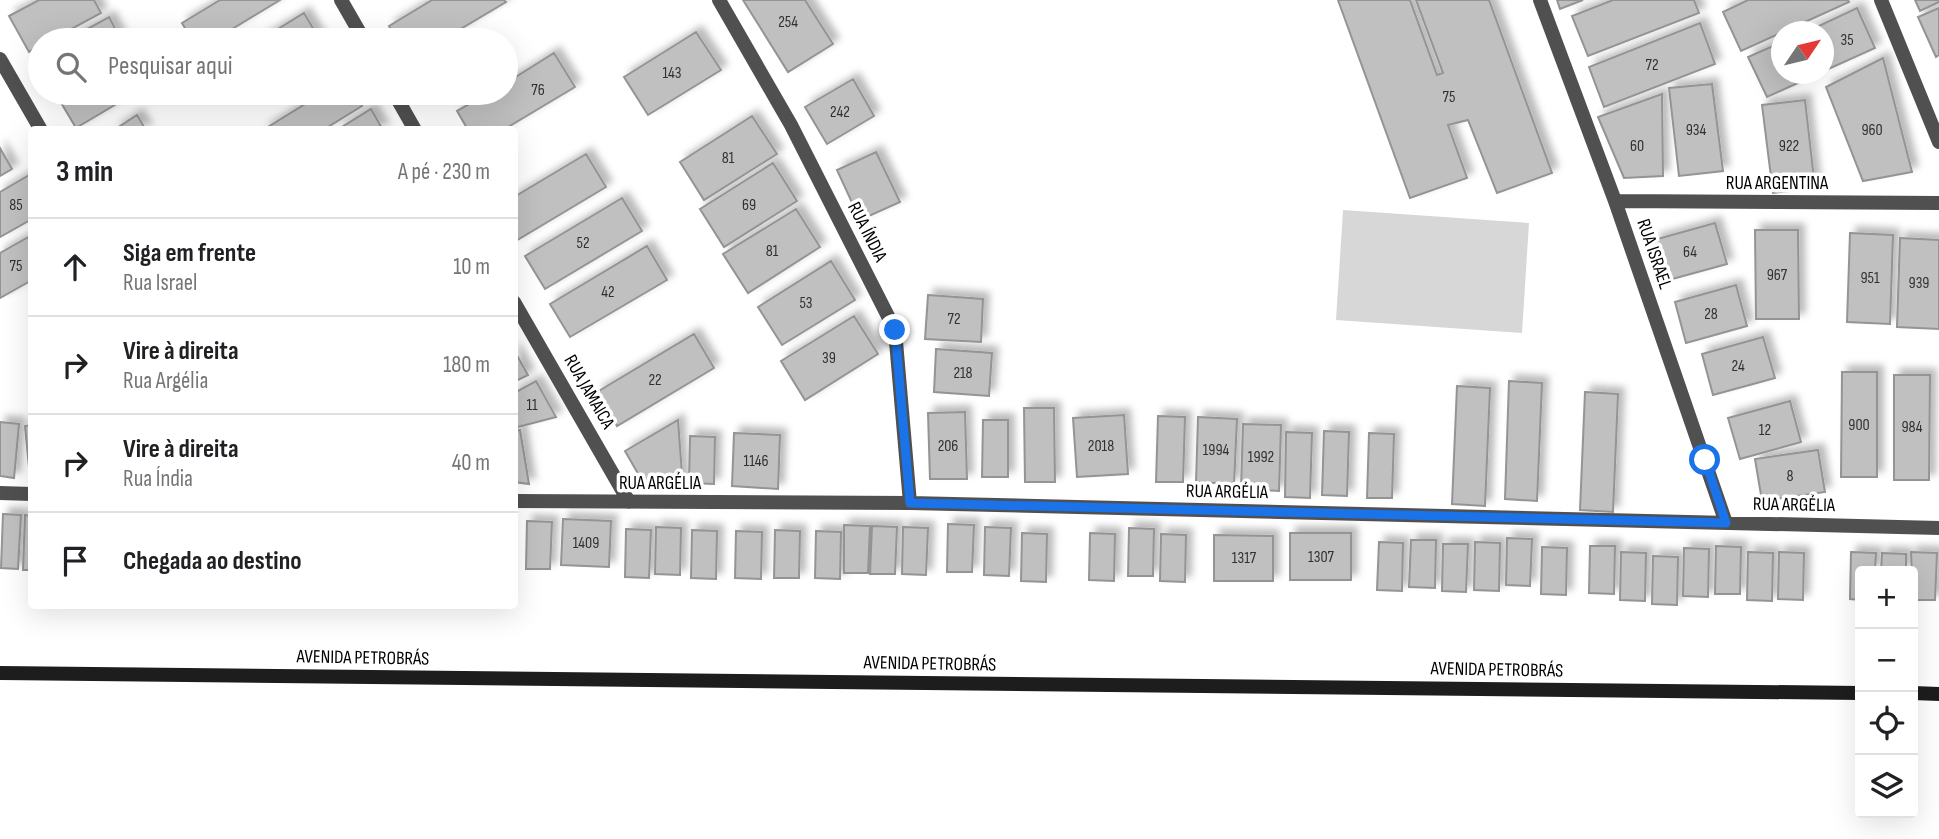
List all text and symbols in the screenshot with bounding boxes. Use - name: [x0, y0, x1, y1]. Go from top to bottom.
- house number: 254: [778, 13, 798, 32]
- north arrow: [1771, 21, 1834, 84]
- search box: [28, 28, 518, 105]
- house number: 35: [1840, 31, 1854, 50]
- icon: search: [52, 48, 90, 86]
- text: Pesquisar aqui: [108, 51, 233, 82]
- house number: 72: [1646, 56, 1658, 75]
- house number: 143: [662, 64, 682, 83]
- house number: 76: [531, 81, 545, 100]
- house number: 75: [1443, 88, 1455, 107]
- house number: 242: [830, 103, 850, 122]
- house number: 934: [1686, 121, 1707, 140]
- house number: 960: [1861, 121, 1883, 140]
- house number: 60: [1630, 137, 1644, 156]
- house number: 922: [1779, 137, 1799, 156]
- house number: 81: [722, 149, 735, 168]
- text: 3 min: [56, 154, 113, 190]
- text: A pé · 230 m: [398, 158, 490, 186]
- street label: RUA ARGENTINA: [1726, 172, 1829, 195]
- house number: 85: [9, 196, 23, 215]
- house number: 69: [742, 196, 756, 215]
- street label: RUA ÍNDIA: [842, 198, 892, 266]
- street label: RUA ISRAEL: [1631, 216, 1677, 292]
- house number: 52: [576, 234, 590, 253]
- text: Siga em frente: [123, 238, 256, 269]
- house number: 81: [766, 242, 779, 261]
- house number: 64: [1683, 243, 1697, 262]
- icon: ahead: [56, 248, 94, 286]
- text: 10 m: [453, 253, 490, 281]
- house number: 75: [10, 257, 22, 276]
- house number: 967: [1767, 266, 1788, 285]
- text: Rua Israel: [123, 269, 197, 297]
- house number: 951: [1860, 269, 1880, 288]
- house number: 939: [1909, 274, 1929, 293]
- house number: 42: [601, 283, 615, 302]
- house number: 53: [799, 294, 813, 313]
- house number: 28: [1704, 305, 1718, 324]
- house number: 72: [948, 310, 960, 329]
- route end: [879, 314, 910, 345]
- text: Vire à direita: [123, 336, 239, 367]
- icon: right: [56, 346, 94, 384]
- house number: 39: [822, 349, 836, 368]
- text: 180 m: [443, 351, 490, 379]
- street label: RUA JAMAICA: [559, 351, 620, 434]
- house number: 24: [1731, 357, 1745, 376]
- house number: 218: [953, 364, 973, 383]
- text: Rua Argélia: [123, 367, 208, 395]
- house number: 22: [648, 371, 662, 390]
- house number: 11: [526, 396, 538, 415]
- house number: 900: [1848, 416, 1870, 435]
- house number: 984: [1901, 418, 1923, 437]
- house number: 12: [1759, 421, 1771, 440]
- text: Vire à direita: [123, 434, 239, 465]
- house number: 206: [938, 437, 958, 456]
- house number: 2018: [1088, 437, 1114, 456]
- house number: 1994: [1203, 441, 1230, 460]
- icon: right: [56, 444, 94, 482]
- route start: [1689, 444, 1720, 475]
- house number: 1992: [1248, 448, 1274, 467]
- text: 40 m: [452, 449, 490, 477]
- house number: 1146: [744, 452, 768, 471]
- text: Rua Índia: [123, 465, 193, 493]
- house number: 8: [1786, 467, 1794, 486]
- street label: RUA ARGÉLIA: [619, 472, 702, 495]
- street label: RUA ARGÉLIA: [1186, 480, 1269, 504]
- street label: RUA ARGÉLIA: [1753, 493, 1836, 517]
- house number: 1409: [573, 534, 599, 553]
- icon: arrive: [56, 542, 94, 580]
- text: Chegada ao destino: [123, 546, 302, 577]
- house number: 1307: [1308, 548, 1335, 567]
- house number: 1317: [1232, 549, 1257, 568]
- map controls: [1855, 566, 1918, 818]
- button: +: [1855, 566, 1918, 629]
- button: −: [1855, 629, 1918, 692]
- street label: AVENIDA PETROBRÁS: [295, 645, 430, 671]
- street label: AVENIDA PETROBRÁS: [862, 651, 997, 677]
- street label: AVENIDA PETROBRÁS: [1429, 657, 1564, 683]
- button: locate: [1855, 692, 1918, 755]
- button: layers: [1855, 755, 1918, 818]

